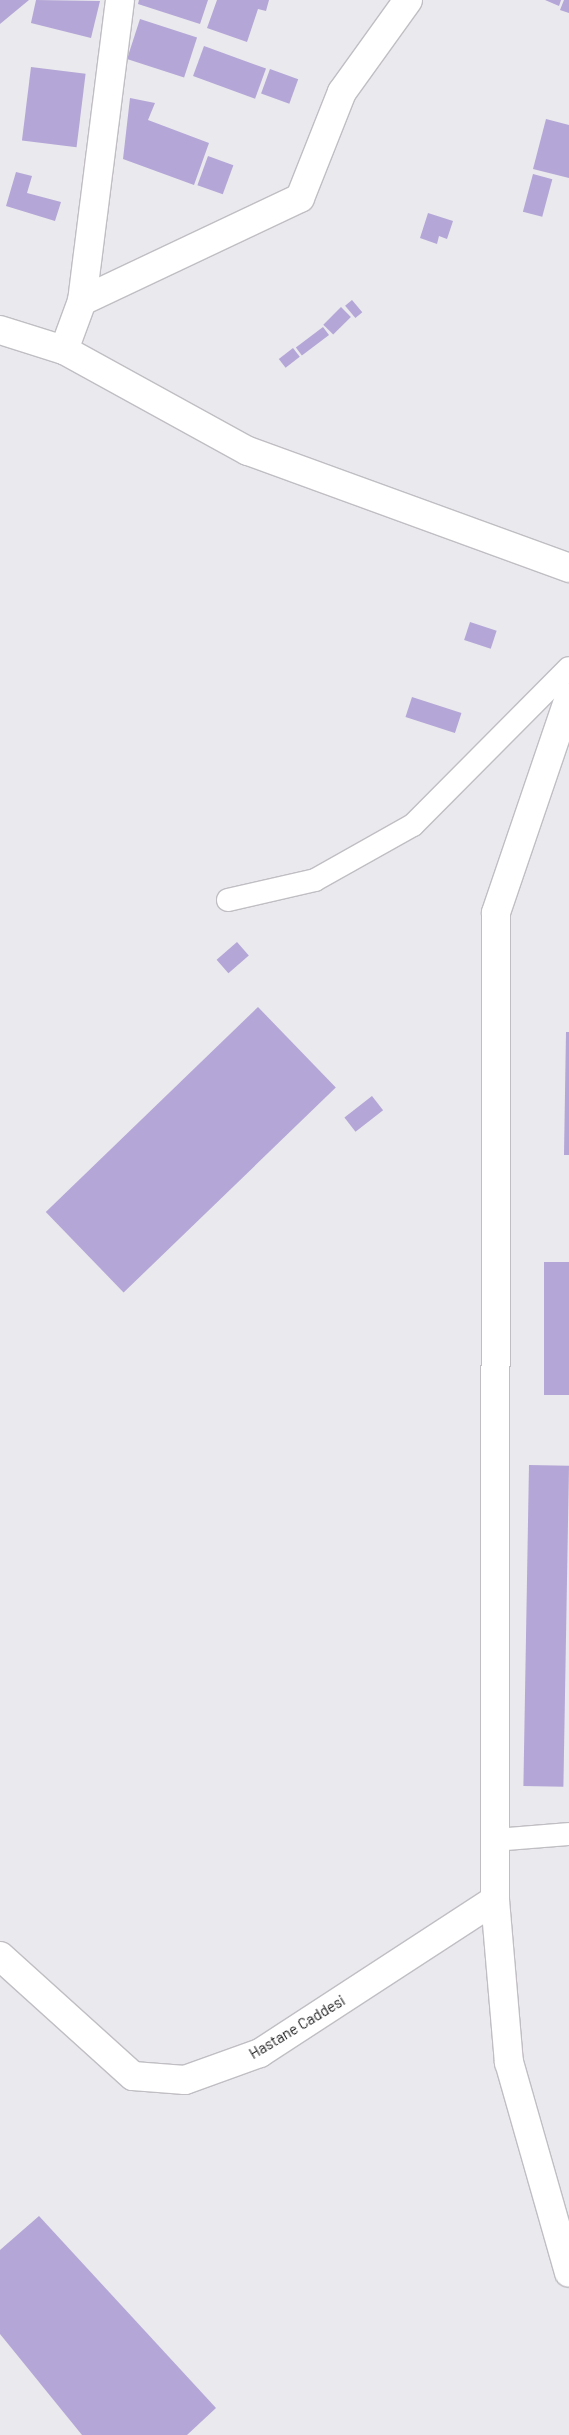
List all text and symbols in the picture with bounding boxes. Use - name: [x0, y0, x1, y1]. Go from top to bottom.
- street label: Hastane Caddesi: [246, 1991, 348, 2063]

